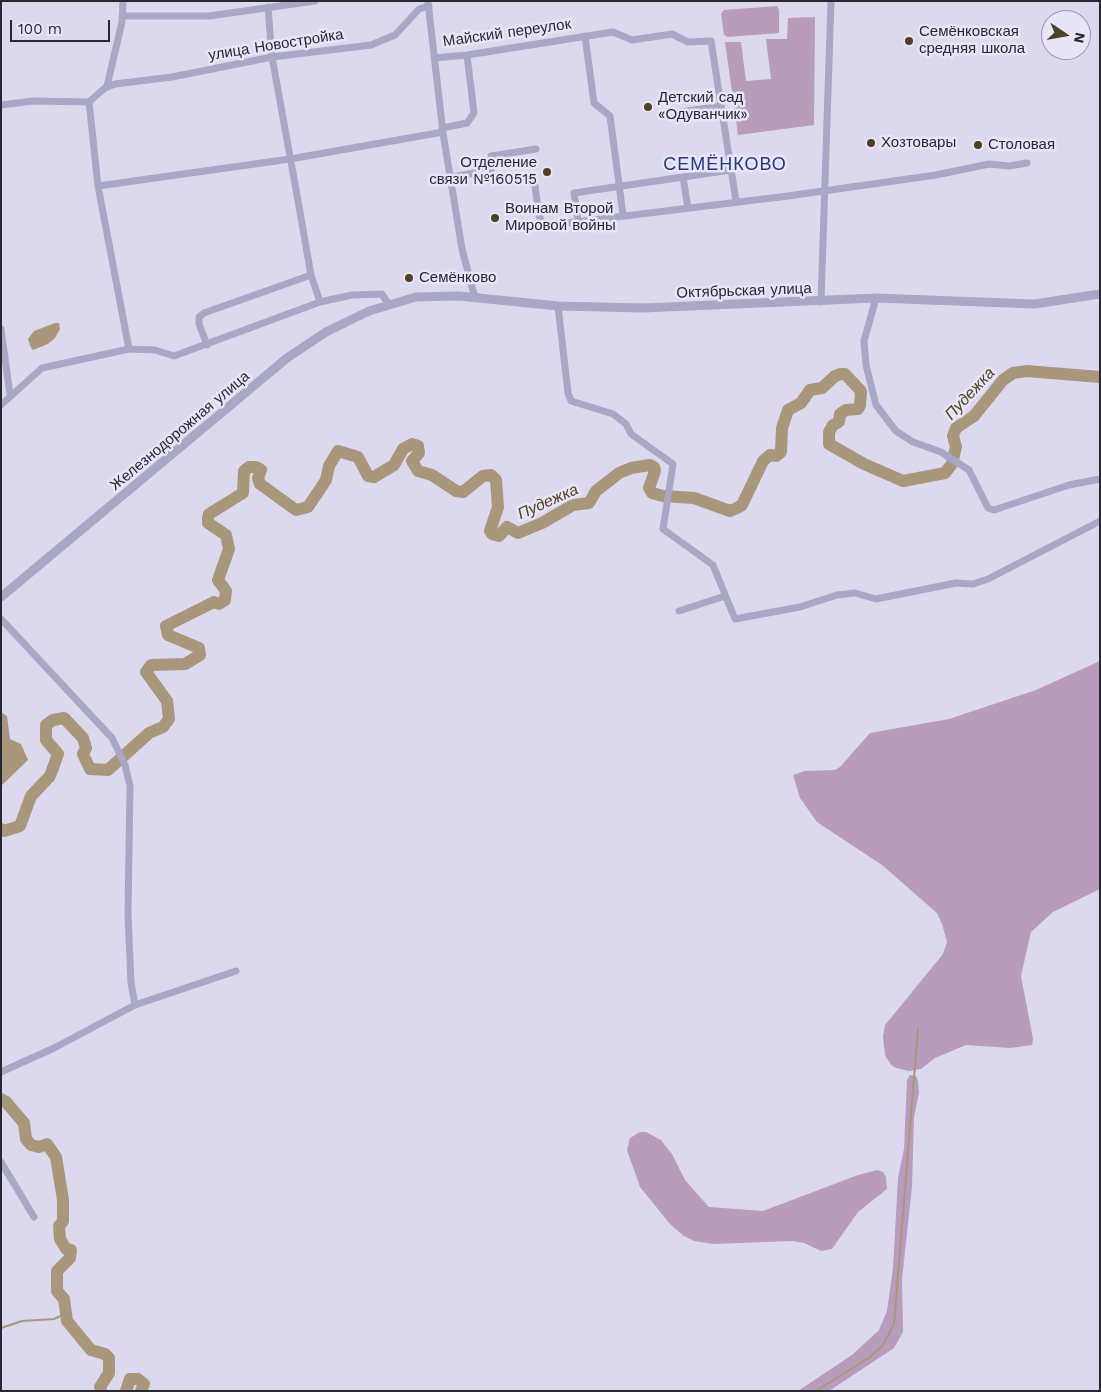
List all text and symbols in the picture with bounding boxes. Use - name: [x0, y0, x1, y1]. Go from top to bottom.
- scale bar: [12, 10, 112, 42]
- north arrow: [1041, 10, 1091, 60]
- street label: Майский переулок: [442, 15, 572, 51]
- text: 100 m: [18, 20, 62, 38]
- place label: Семёнковская средняя школа: [919, 23, 1025, 58]
- street label: улица Новостройка: [207, 25, 345, 65]
- text: N: [1071, 31, 1089, 45]
- marker: Семёнковская средняя школа: [903, 35, 915, 47]
- place label: Детский сад «Одуванчик»: [658, 89, 748, 124]
- marker: Детский сад «Одуванчик»: [642, 101, 654, 113]
- place label: Хозтовары: [881, 134, 956, 152]
- place label: Столовая: [988, 136, 1055, 154]
- marker: Хозтовары: [865, 137, 877, 149]
- marker: Столовая: [972, 139, 984, 151]
- place label: Отделение связи №160515: [429, 154, 537, 189]
- district label: СЕМЁНКОВО: [662, 154, 788, 176]
- marker: Отделение связи №160515: [541, 166, 553, 178]
- place label: Воинам Второй Мировой войны: [505, 200, 616, 235]
- marker: Воинам Второй Мировой войны: [489, 212, 501, 224]
- place label: Семёнково: [419, 269, 496, 287]
- marker: Семёнково: [403, 272, 415, 284]
- street label: Октябрьская улица: [676, 280, 812, 302]
- water label: Пудежка: [941, 364, 999, 424]
- street label: Железнодорожная улица: [107, 367, 253, 495]
- water label: Пудежка: [515, 480, 581, 524]

